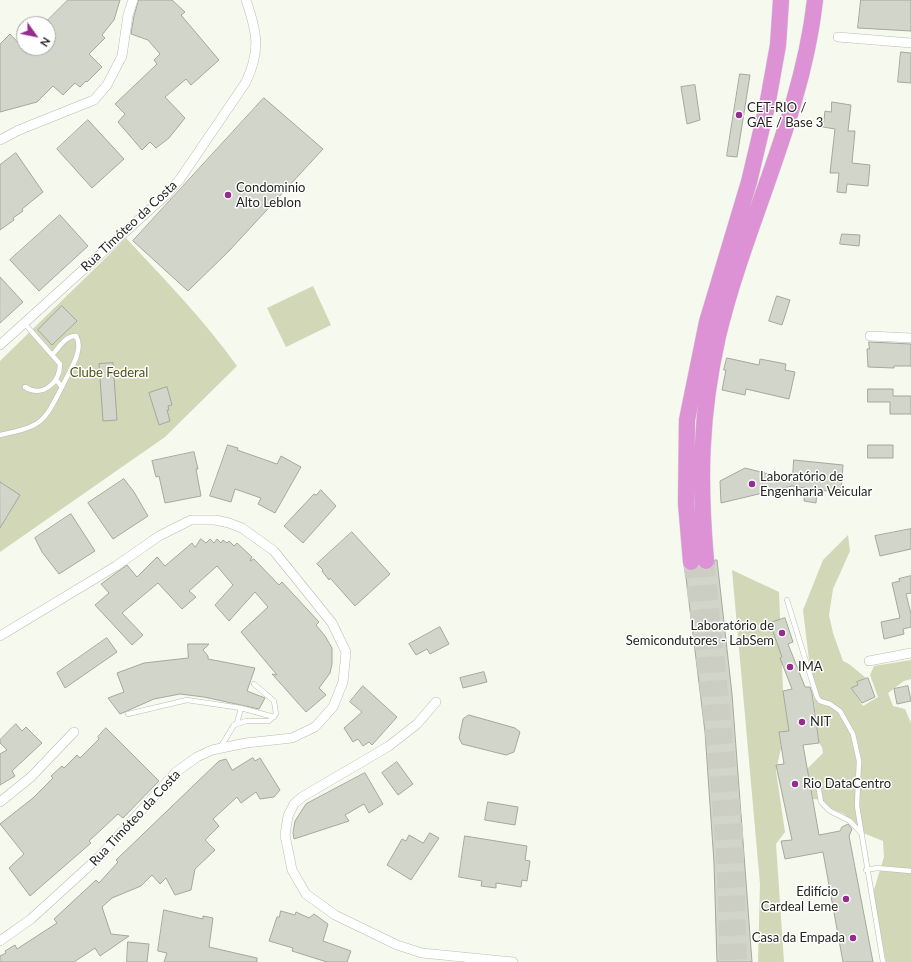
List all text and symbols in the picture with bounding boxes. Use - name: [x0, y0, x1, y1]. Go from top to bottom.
- north arrow: [16, 16, 56, 56]
- text: N: [38, 35, 53, 49]
- place label: CET-RIO / GAE / Base 3: [747, 100, 823, 131]
- marker: CET-RIO / GAE / Base 3: [734, 110, 744, 120]
- street label: Rua Timóteo da Costa: [78, 177, 180, 275]
- place label: Condominio Alto Leblon: [236, 180, 305, 211]
- marker: Condominio Alto Leblon: [223, 190, 233, 200]
- park label: Clube Federal: [70, 365, 148, 381]
- place label: Laboratório de Engenharia Veicular: [760, 469, 872, 500]
- marker: Laboratório de Engenharia Veicular: [747, 479, 757, 489]
- place label: Laboratório de Semicondutores - LabSem: [626, 618, 774, 649]
- marker: Laboratório de Semicondutores - LabSem: [777, 628, 787, 638]
- place label: IMA: [798, 659, 823, 675]
- marker: IMA: [785, 662, 795, 672]
- place label: NIT: [810, 714, 831, 730]
- marker: NIT: [797, 717, 807, 727]
- street label: Rua Timóteo da Costa: [86, 767, 184, 869]
- place label: Rio DataCentro: [803, 776, 891, 792]
- marker: Rio DataCentro: [790, 779, 800, 789]
- place label: Edifício Cardeal Leme: [761, 884, 838, 915]
- marker: Edifício Cardeal Leme: [841, 894, 851, 904]
- place label: Casa da Empada: [752, 930, 845, 946]
- marker: Casa da Empada: [848, 933, 858, 943]

